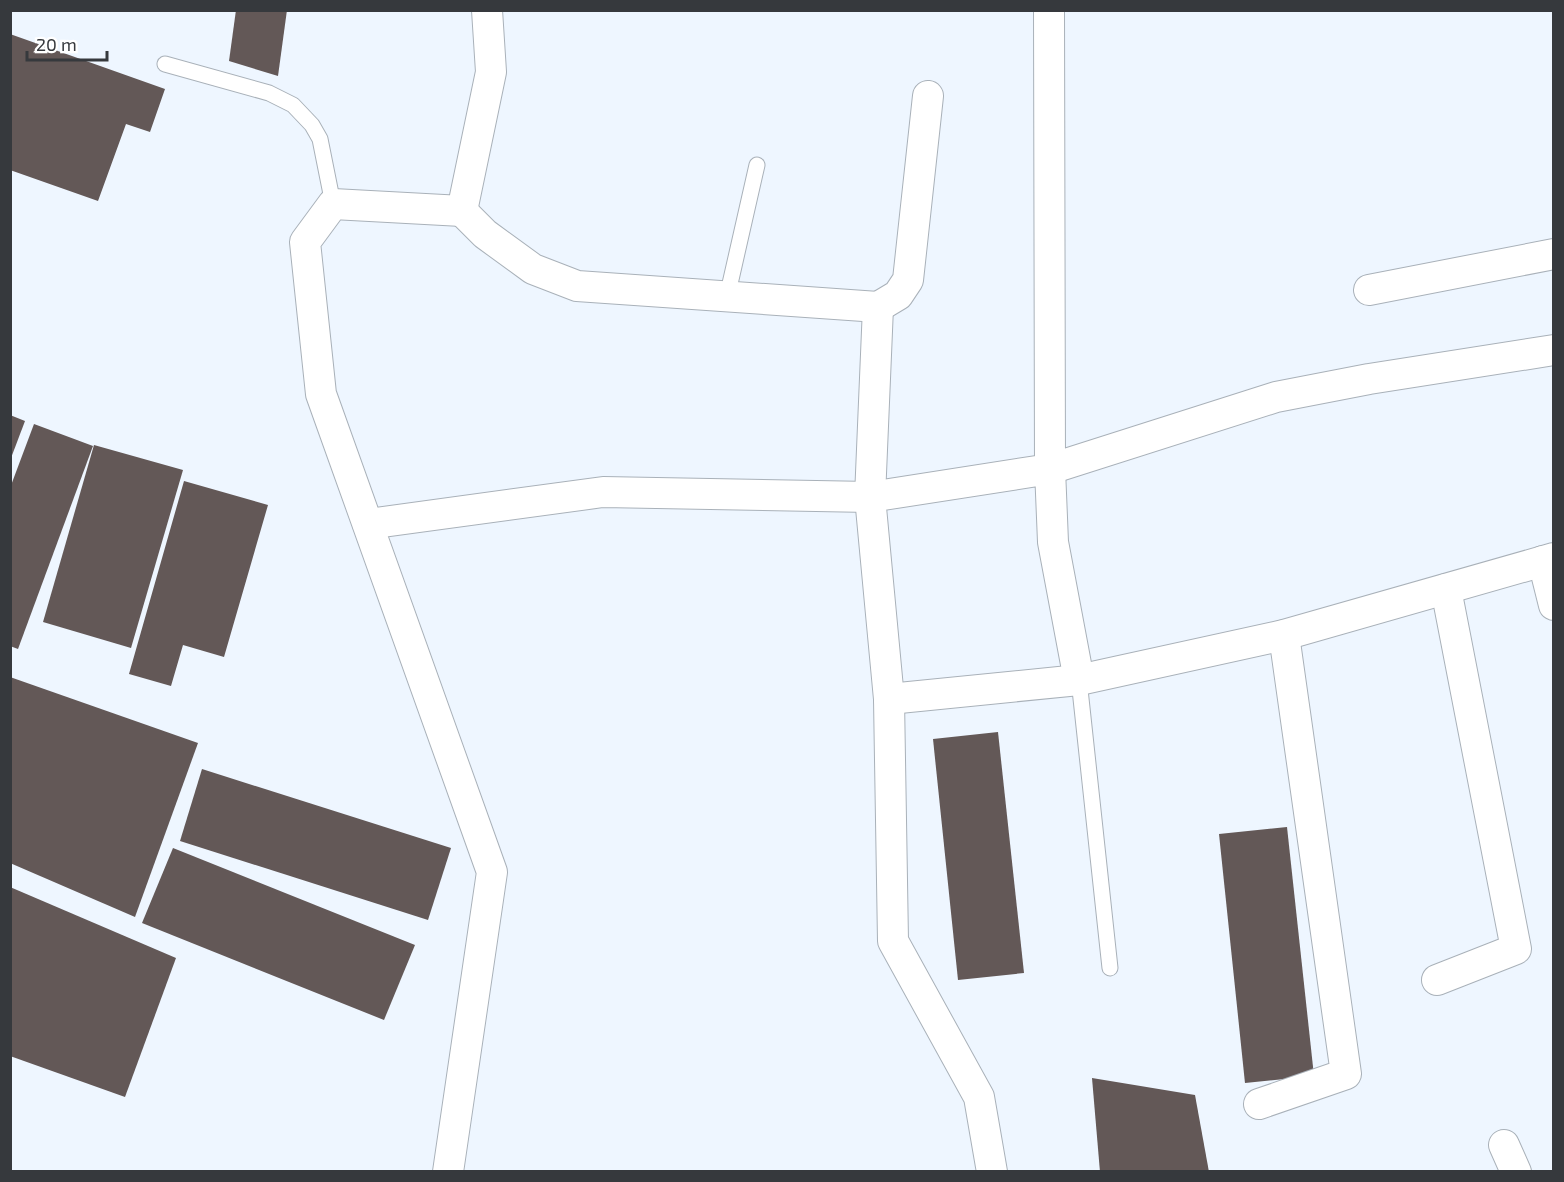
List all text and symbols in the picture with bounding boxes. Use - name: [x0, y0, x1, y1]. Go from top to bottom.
- scale bar: [27, 24, 106, 62]
- text: 20 m: [36, 33, 77, 55]

